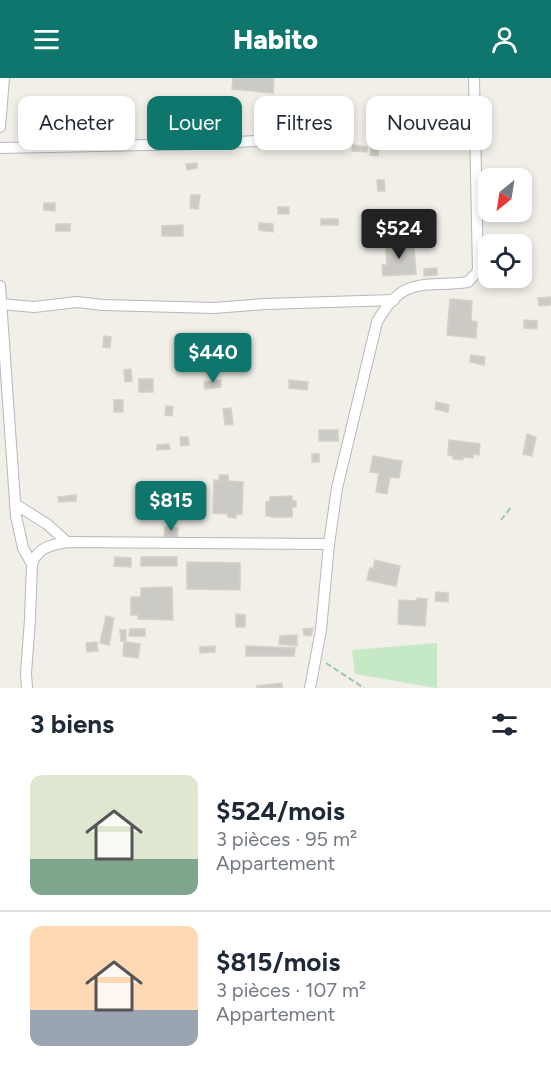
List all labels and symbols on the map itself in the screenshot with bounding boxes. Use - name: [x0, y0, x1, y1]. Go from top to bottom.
- north arrow: [478, 168, 532, 222]
- pin: $524: [363, 209, 435, 260]
- pin: $440: [177, 333, 249, 384]
- pin: $815: [135, 481, 207, 532]

